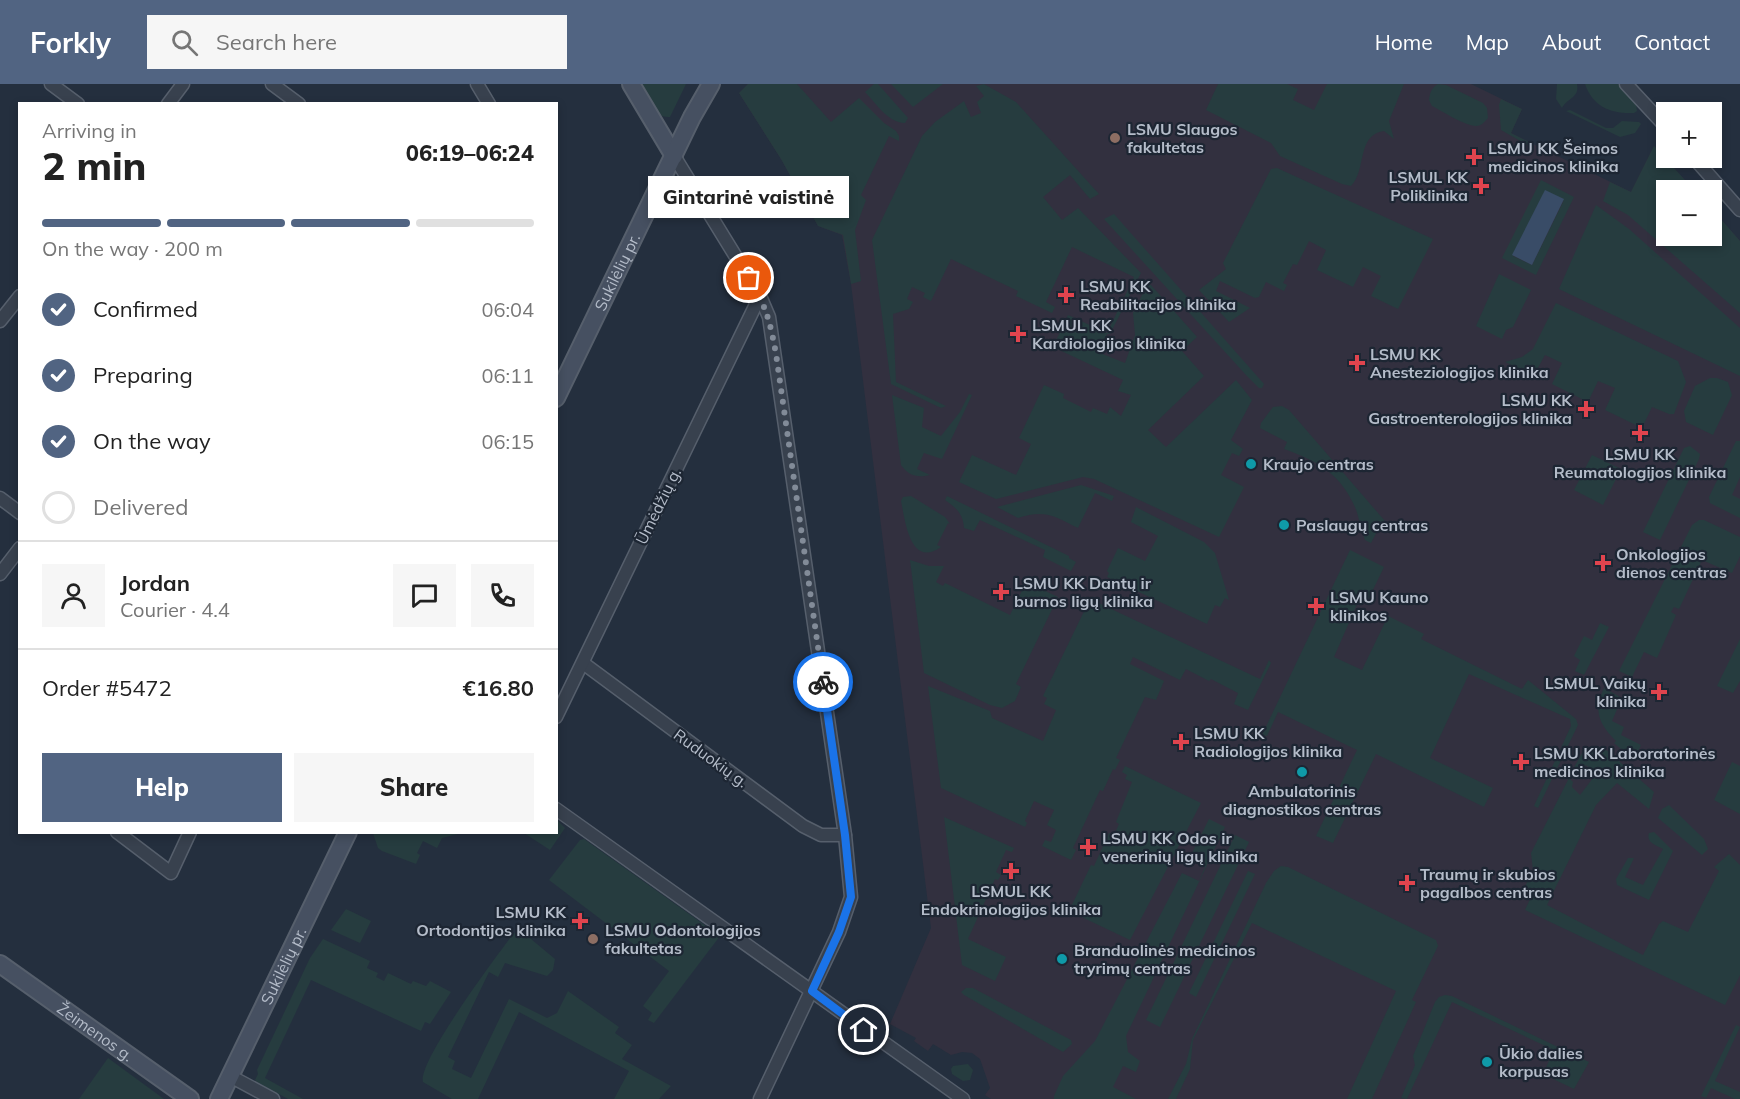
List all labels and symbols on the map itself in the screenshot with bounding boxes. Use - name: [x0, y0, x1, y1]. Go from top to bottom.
- place label: LSMU Slaugos fakultetas: [1127, 119, 1238, 157]
- marker: LSMU Slaugos fakultetas: [1108, 131, 1122, 145]
- place label: LSMU KK Šeimos medicinos klinika: [1488, 138, 1619, 176]
- marker: LSMU KK Šeimos medicinos klinika: [1465, 148, 1483, 166]
- place label: LSMUL KK Poliklinika: [1389, 167, 1469, 205]
- callout: Gintarinė vaistinė: [648, 176, 849, 218]
- marker: LSMUL KK Poliklinika: [1472, 177, 1490, 195]
- street label: Sukilėlių pr.: [590, 230, 644, 314]
- pin: [723, 252, 774, 303]
- place label: LSMU KK Reabilitacijos klinika: [1080, 276, 1236, 314]
- marker: LSMU KK Reabilitacijos klinika: [1057, 286, 1075, 304]
- place label: LSMUL KK Kardiologijos klinika: [1032, 315, 1186, 353]
- marker: LSMUL KK Kardiologijos klinika: [1009, 325, 1027, 343]
- place label: LSMU KK Anesteziologijos klinika: [1370, 344, 1549, 382]
- marker: LSMU KK Anesteziologijos klinika: [1348, 354, 1366, 372]
- place label: LSMU KK Gastroenterologijos klinika: [1368, 390, 1573, 428]
- marker: LSMU KK Gastroenterologijos klinika: [1577, 400, 1595, 418]
- marker: LSMU KK Reumatologijos klinika: [1631, 424, 1649, 442]
- place label: LSMU KK Reumatologijos klinika: [1554, 444, 1726, 482]
- place label: Kraujo centras: [1263, 454, 1374, 474]
- marker: Kraujo centras: [1244, 457, 1258, 471]
- street label: Ūmėdžių g.: [631, 464, 685, 548]
- place label: Paslaugų centras: [1296, 515, 1428, 535]
- marker: Paslaugų centras: [1277, 518, 1291, 532]
- place label: Onkologijos dienos centras: [1616, 544, 1727, 582]
- marker: Onkologijos dienos centras: [1594, 554, 1612, 572]
- place label: LSMU KK Dantų ir burnos ligų klinika: [1014, 573, 1153, 611]
- marker: LSMU KK Dantų ir burnos ligų klinika: [992, 583, 1010, 601]
- place label: LSMU Kauno klinikos: [1330, 587, 1428, 625]
- marker: LSMU Kauno klinikos: [1307, 597, 1325, 615]
- courier: [793, 652, 853, 712]
- place label: LSMUL Vaikų klinika: [1545, 673, 1646, 711]
- marker: LSMUL Vaikų klinika: [1650, 683, 1668, 701]
- place label: LSMU KK Radiologijos klinika: [1194, 723, 1342, 761]
- street label: Ruduokių g.: [670, 724, 752, 792]
- marker: LSMU KK Radiologijos klinika: [1172, 733, 1190, 751]
- place label: LSMU KK Laboratorinės medicinos klinika: [1534, 743, 1716, 781]
- marker: LSMU KK Laboratorinės medicinos klinika: [1512, 753, 1530, 771]
- marker: Ambulatorinis diagnostikos centras: [1295, 765, 1309, 779]
- place label: Ambulatorinis diagnostikos centras: [1223, 781, 1381, 819]
- place label: LSMU KK Odos ir venerinių ligų klinika: [1101, 828, 1258, 866]
- marker: LSMU KK Odos ir venerinių ligų klinika: [1079, 838, 1097, 856]
- marker: LSMUL KK Endokrinologijos klinika: [1002, 862, 1020, 880]
- place label: Traumų ir skubios pagalbos centras: [1420, 864, 1555, 902]
- marker: Traumų ir skubios pagalbos centras: [1398, 874, 1416, 892]
- place label: LSMUL KK Endokrinologijos klinika: [921, 881, 1101, 919]
- place label: LSMU KK Ortodontijos klinika: [416, 902, 567, 940]
- marker: LSMU KK Ortodontijos klinika: [571, 912, 589, 930]
- place label: LSMU Odontologijos fakultetas: [605, 920, 761, 958]
- street label: Sukilėlių pr.: [256, 924, 311, 1008]
- marker: LSMU Odontologijos fakultetas: [586, 932, 600, 946]
- place label: Branduolinės medicinos tryrimų centras: [1074, 940, 1256, 978]
- marker: Branduolinės medicinos tryrimų centras: [1055, 952, 1069, 966]
- street label: Žeimenos g.: [53, 998, 137, 1066]
- pin: [838, 1004, 889, 1055]
- place label: Ūkio dalies korpusas: [1499, 1043, 1583, 1081]
- marker: Ūkio dalies korpusas: [1480, 1055, 1494, 1069]

